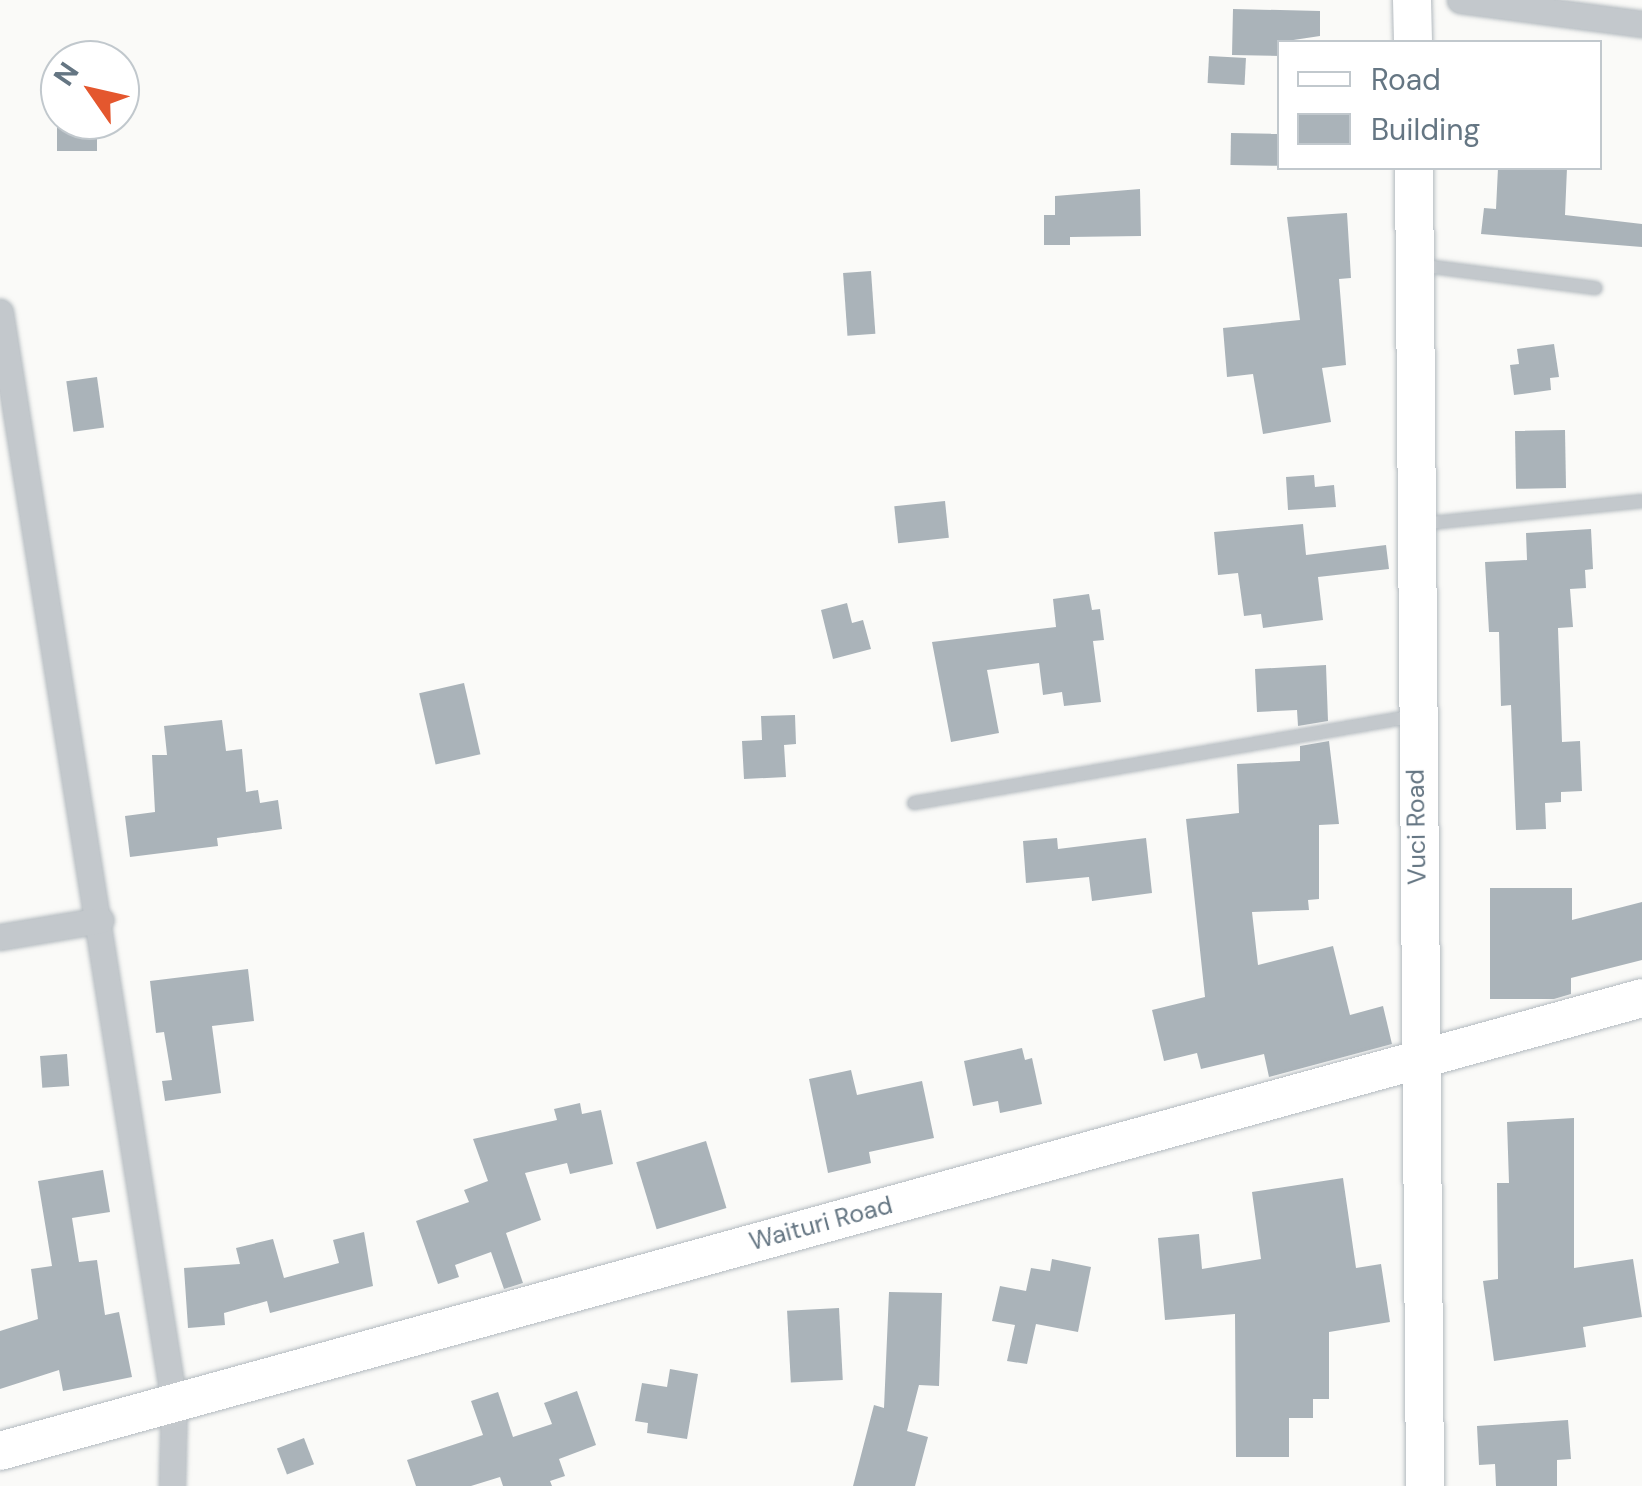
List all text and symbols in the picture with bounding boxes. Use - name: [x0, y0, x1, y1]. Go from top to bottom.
- north arrow: [40, 40, 140, 140]
- legend: [1277, 40, 1602, 170]
- text: N: [45, 55, 87, 93]
- text: Road: [1371, 60, 1441, 99]
- text: Building: [1371, 110, 1480, 149]
- street label: Vuci Road: [1401, 769, 1433, 885]
- street label: Waituri Road: [746, 1191, 896, 1257]

